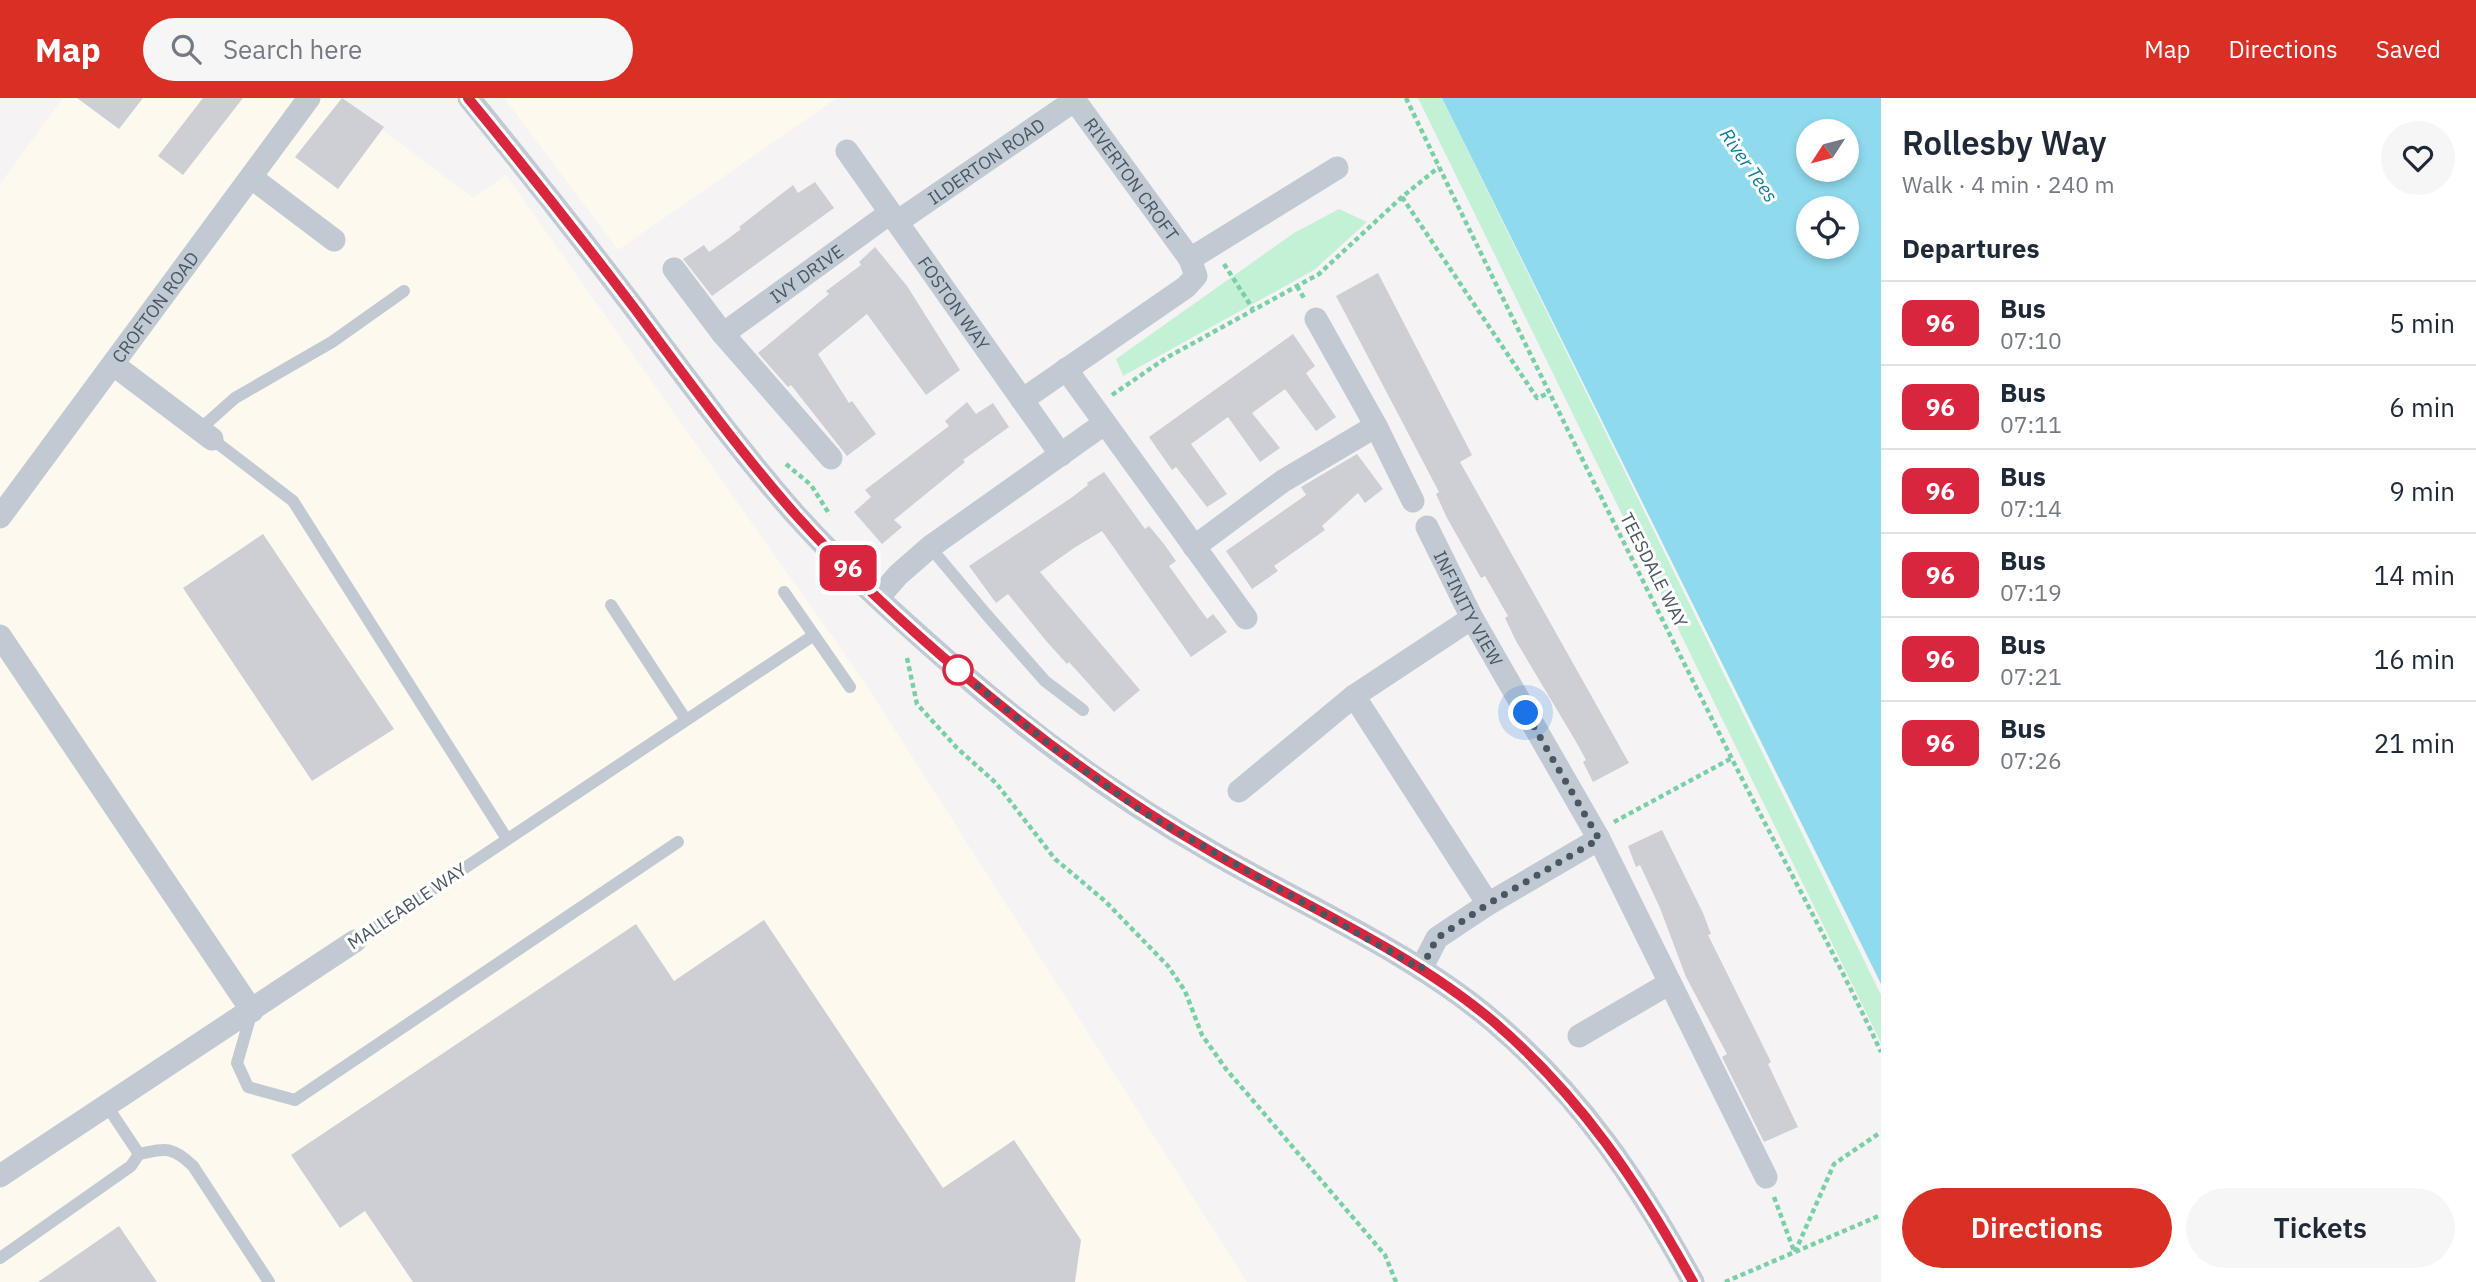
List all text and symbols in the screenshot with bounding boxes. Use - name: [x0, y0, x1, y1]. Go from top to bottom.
- search box: [143, 18, 633, 81]
- text: Map: [35, 28, 101, 71]
- icon: search: [167, 30, 205, 68]
- text: Search here: [223, 32, 362, 66]
- text: Map: [2144, 33, 2190, 65]
- text: Directions: [2228, 33, 2338, 65]
- text: Saved: [2376, 33, 2441, 65]
- street label: ILDERTON ROAD: [923, 113, 1049, 209]
- street label: RIVERTON CROFT: [1079, 113, 1184, 245]
- north arrow: [1796, 119, 1858, 182]
- map controls: [1796, 119, 1859, 259]
- text: Rollesby Way: [1902, 121, 2107, 164]
- button: heart: [2381, 121, 2455, 195]
- water label: River Tees: [1715, 123, 1783, 207]
- text: Walk · 4 min · 240 m: [1902, 169, 2115, 199]
- button: locate: [1796, 196, 1859, 259]
- text: Departures: [1902, 231, 2040, 265]
- street label: IVY DRIVE: [765, 239, 848, 308]
- street label: CROFTON ROAD: [106, 247, 203, 367]
- street label: FOSTON WAY: [913, 252, 995, 355]
- text: Bus: [2000, 291, 2046, 325]
- text: 5 min: [2389, 306, 2455, 340]
- text: 96: [1926, 307, 1955, 339]
- text: 07:10: [2000, 325, 2062, 355]
- text: Bus: [2000, 375, 2046, 409]
- text: 6 min: [2389, 390, 2455, 424]
- text: 96: [1926, 391, 1955, 423]
- text: 07:11: [2000, 409, 2062, 439]
- text: Bus: [2000, 459, 2046, 493]
- text: 9 min: [2389, 474, 2455, 508]
- text: 96: [1926, 475, 1955, 507]
- text: 07:14: [2000, 493, 2062, 523]
- street label: TEESDALE WAY: [1615, 509, 1693, 632]
- text: Bus: [2000, 543, 2046, 577]
- line badge: 96: [816, 545, 880, 591]
- street label: INFINITY VIEW: [1429, 547, 1508, 670]
- text: 96: [834, 552, 862, 584]
- text: 14 min: [2374, 558, 2455, 592]
- text: 96: [1926, 559, 1955, 591]
- text: 07:19: [2000, 577, 2062, 607]
- text: Bus: [2000, 627, 2046, 661]
- text: 16 min: [2374, 642, 2455, 676]
- text: 96: [1926, 643, 1955, 675]
- unlabelled marker: [943, 655, 973, 685]
- text: 07:21: [2000, 661, 2062, 691]
- your location: [1508, 695, 1543, 730]
- text: Bus: [2000, 711, 2046, 745]
- text: 21 min: [2374, 726, 2455, 760]
- text: 96: [1926, 727, 1955, 759]
- text: 07:26: [2000, 745, 2062, 775]
- street label: MALLEABLE WAY: [343, 857, 471, 954]
- button: Directions: [1902, 1188, 2172, 1268]
- button: Tickets: [2186, 1188, 2455, 1268]

